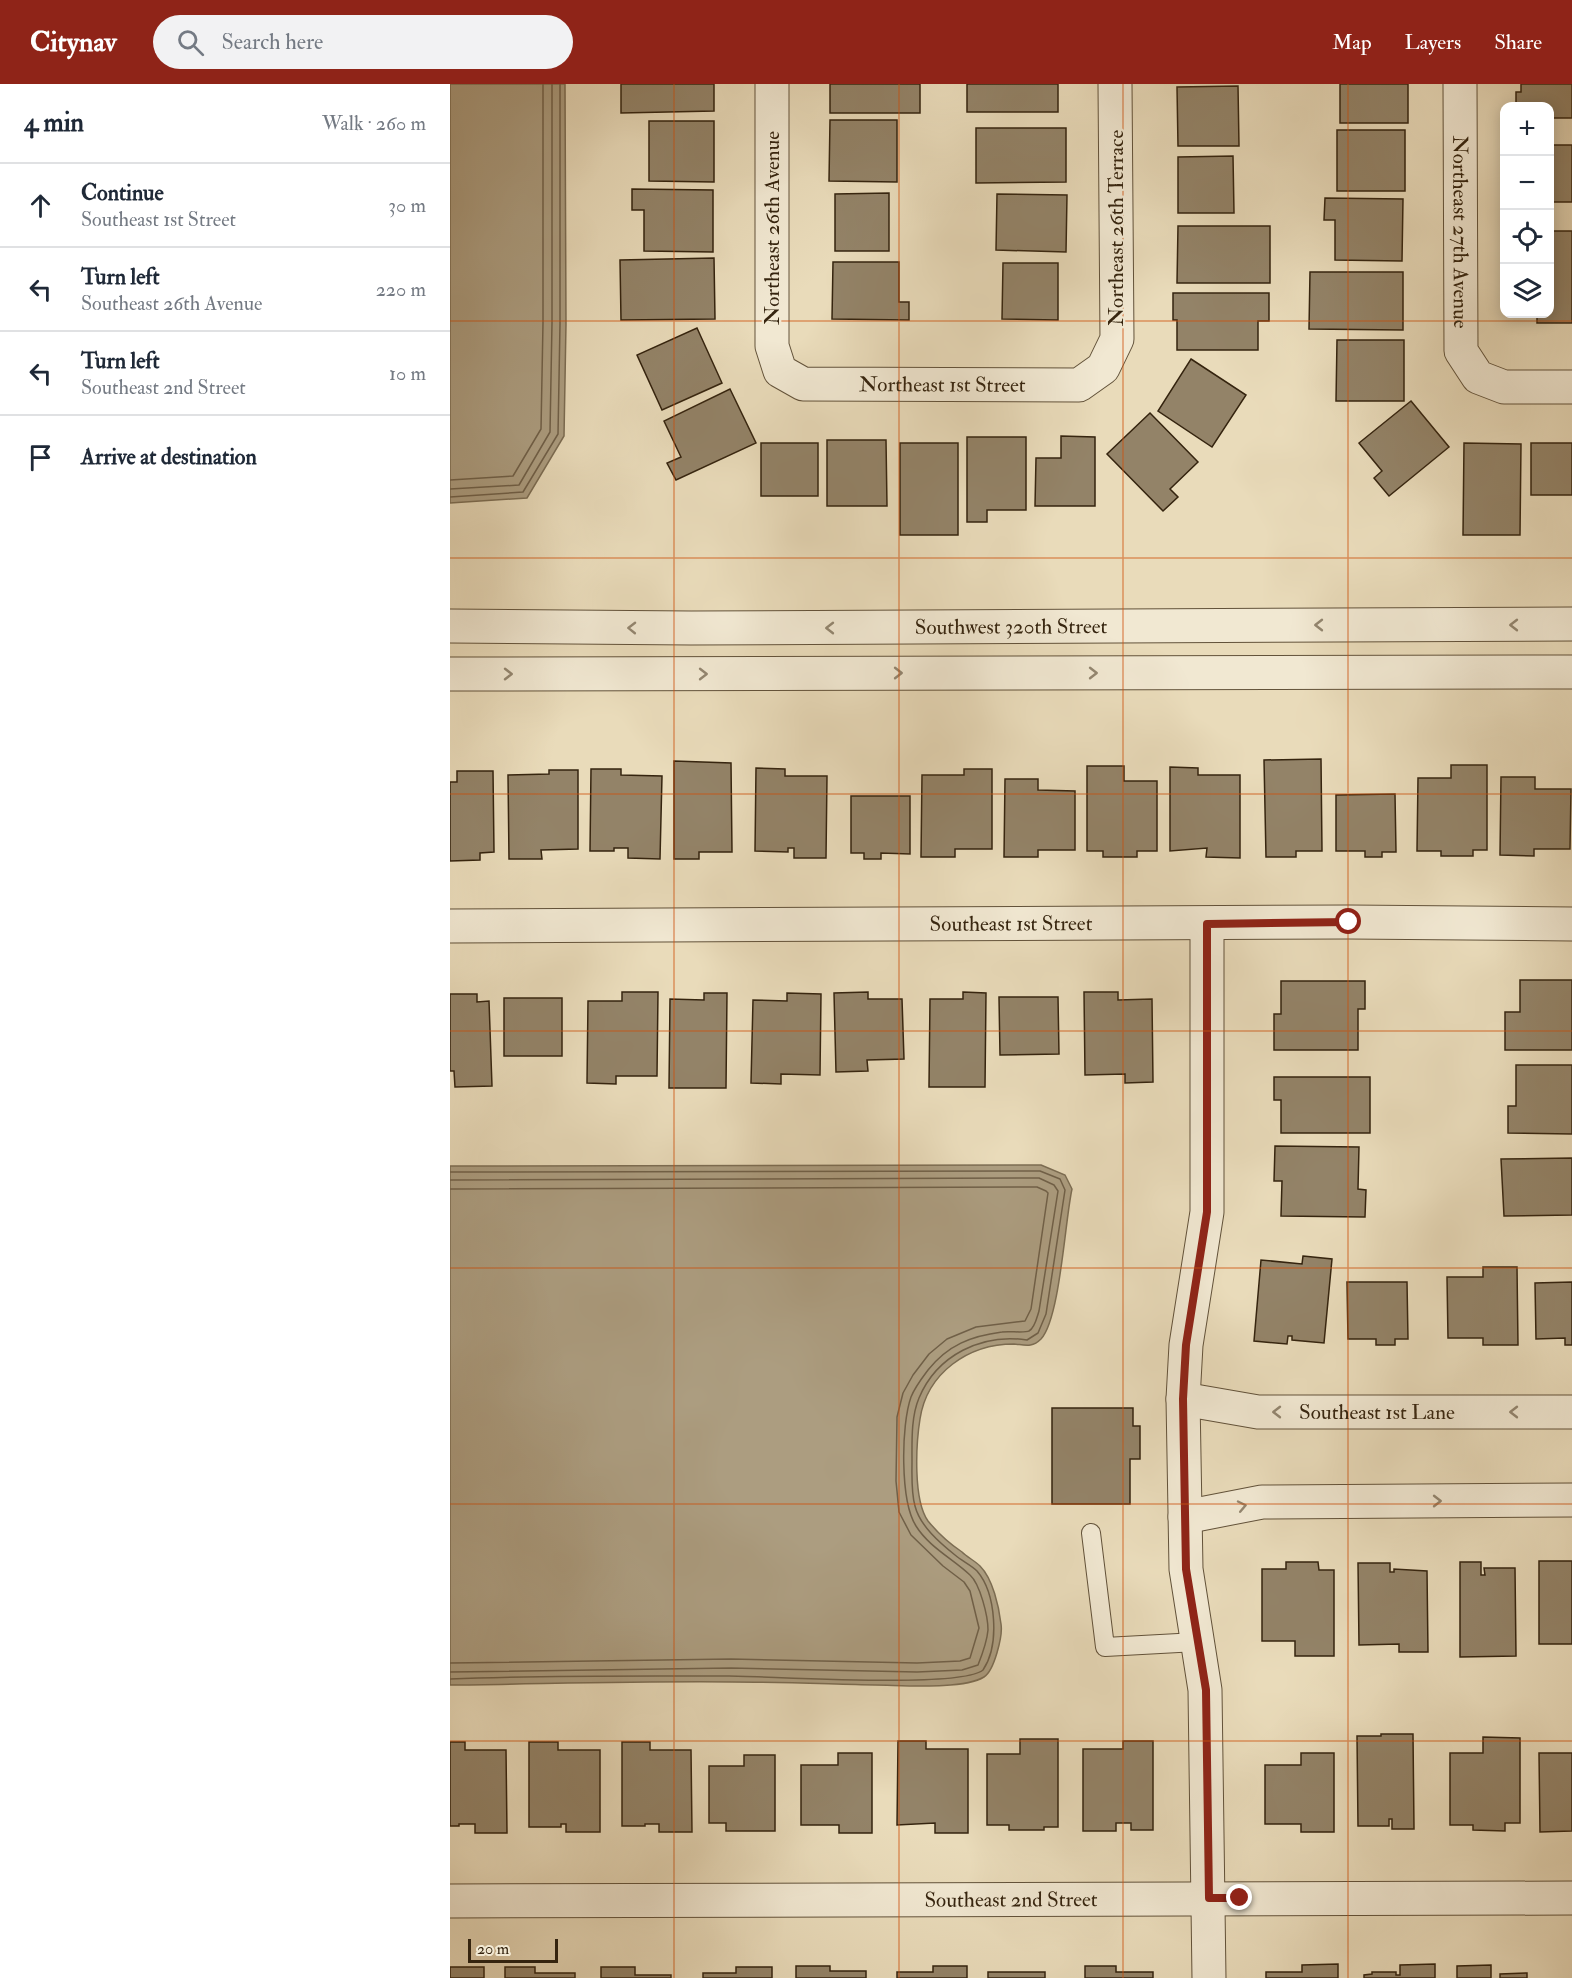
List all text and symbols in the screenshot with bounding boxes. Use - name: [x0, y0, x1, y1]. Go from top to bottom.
- search box: [153, 15, 573, 69]
- text: Citynav: [30, 25, 117, 60]
- icon: search: [174, 26, 207, 59]
- text: Search here: [222, 28, 323, 56]
- text: Map: [1332, 29, 1372, 56]
- text: Layers: [1405, 29, 1461, 56]
- text: Share: [1494, 29, 1542, 56]
- map controls: [1500, 102, 1554, 318]
- button: +: [1500, 102, 1554, 156]
- text: 4 min: [24, 107, 84, 139]
- text: Walk · 260 m: [322, 111, 426, 136]
- street label: Northeast 26th Terrace: [1103, 129, 1130, 326]
- street label: Northeast 26th Avenue: [759, 131, 786, 325]
- street label: Northeast 27th Avenue: [1446, 135, 1474, 329]
- button: −: [1500, 156, 1554, 210]
- text: Continue: [81, 179, 164, 207]
- icon: ahead: [24, 189, 57, 222]
- text: 30 m: [388, 193, 426, 218]
- text: Southeast 1st Street: [81, 207, 236, 232]
- button: locate: [1500, 210, 1554, 264]
- text: Turn left: [81, 263, 160, 291]
- button: layers: [1500, 264, 1554, 318]
- icon: left: [24, 273, 57, 306]
- text: 220 m: [376, 277, 426, 302]
- text: Southeast 26th Avenue: [81, 291, 262, 316]
- text: Turn left: [81, 347, 160, 375]
- icon: left: [24, 357, 57, 390]
- text: 10 m: [389, 361, 426, 386]
- street label: Northeast 1st Street: [859, 371, 1026, 399]
- text: Southeast 2nd Street: [81, 375, 246, 400]
- icon: arrive: [24, 441, 57, 474]
- text: Arrive at destination: [81, 443, 257, 471]
- street label: Southwest 320th Street: [915, 613, 1108, 641]
- one-way arrow: [1314, 619, 1323, 631]
- one-way arrow: [1509, 619, 1518, 631]
- one-way arrow: [825, 621, 834, 634]
- one-way arrow: [628, 622, 637, 634]
- one-way arrow: [894, 667, 903, 679]
- one-way arrow: [1089, 667, 1098, 679]
- one-way arrow: [504, 668, 513, 680]
- one-way arrow: [699, 668, 708, 680]
- route start: [1335, 908, 1361, 934]
- street label: Southeast 1st Street: [929, 910, 1093, 938]
- street label: Southeast 1st Lane: [1299, 1399, 1455, 1426]
- one-way arrow: [1272, 1406, 1281, 1418]
- one-way arrow: [1509, 1406, 1518, 1418]
- one-way arrow: [1432, 1495, 1441, 1507]
- one-way arrow: [1237, 1500, 1247, 1513]
- route end: [1226, 1884, 1252, 1910]
- street label: Southeast 2nd Street: [924, 1886, 1098, 1914]
- scale bar: [468, 1936, 558, 1964]
- text: 20 m: [477, 1939, 509, 1959]

